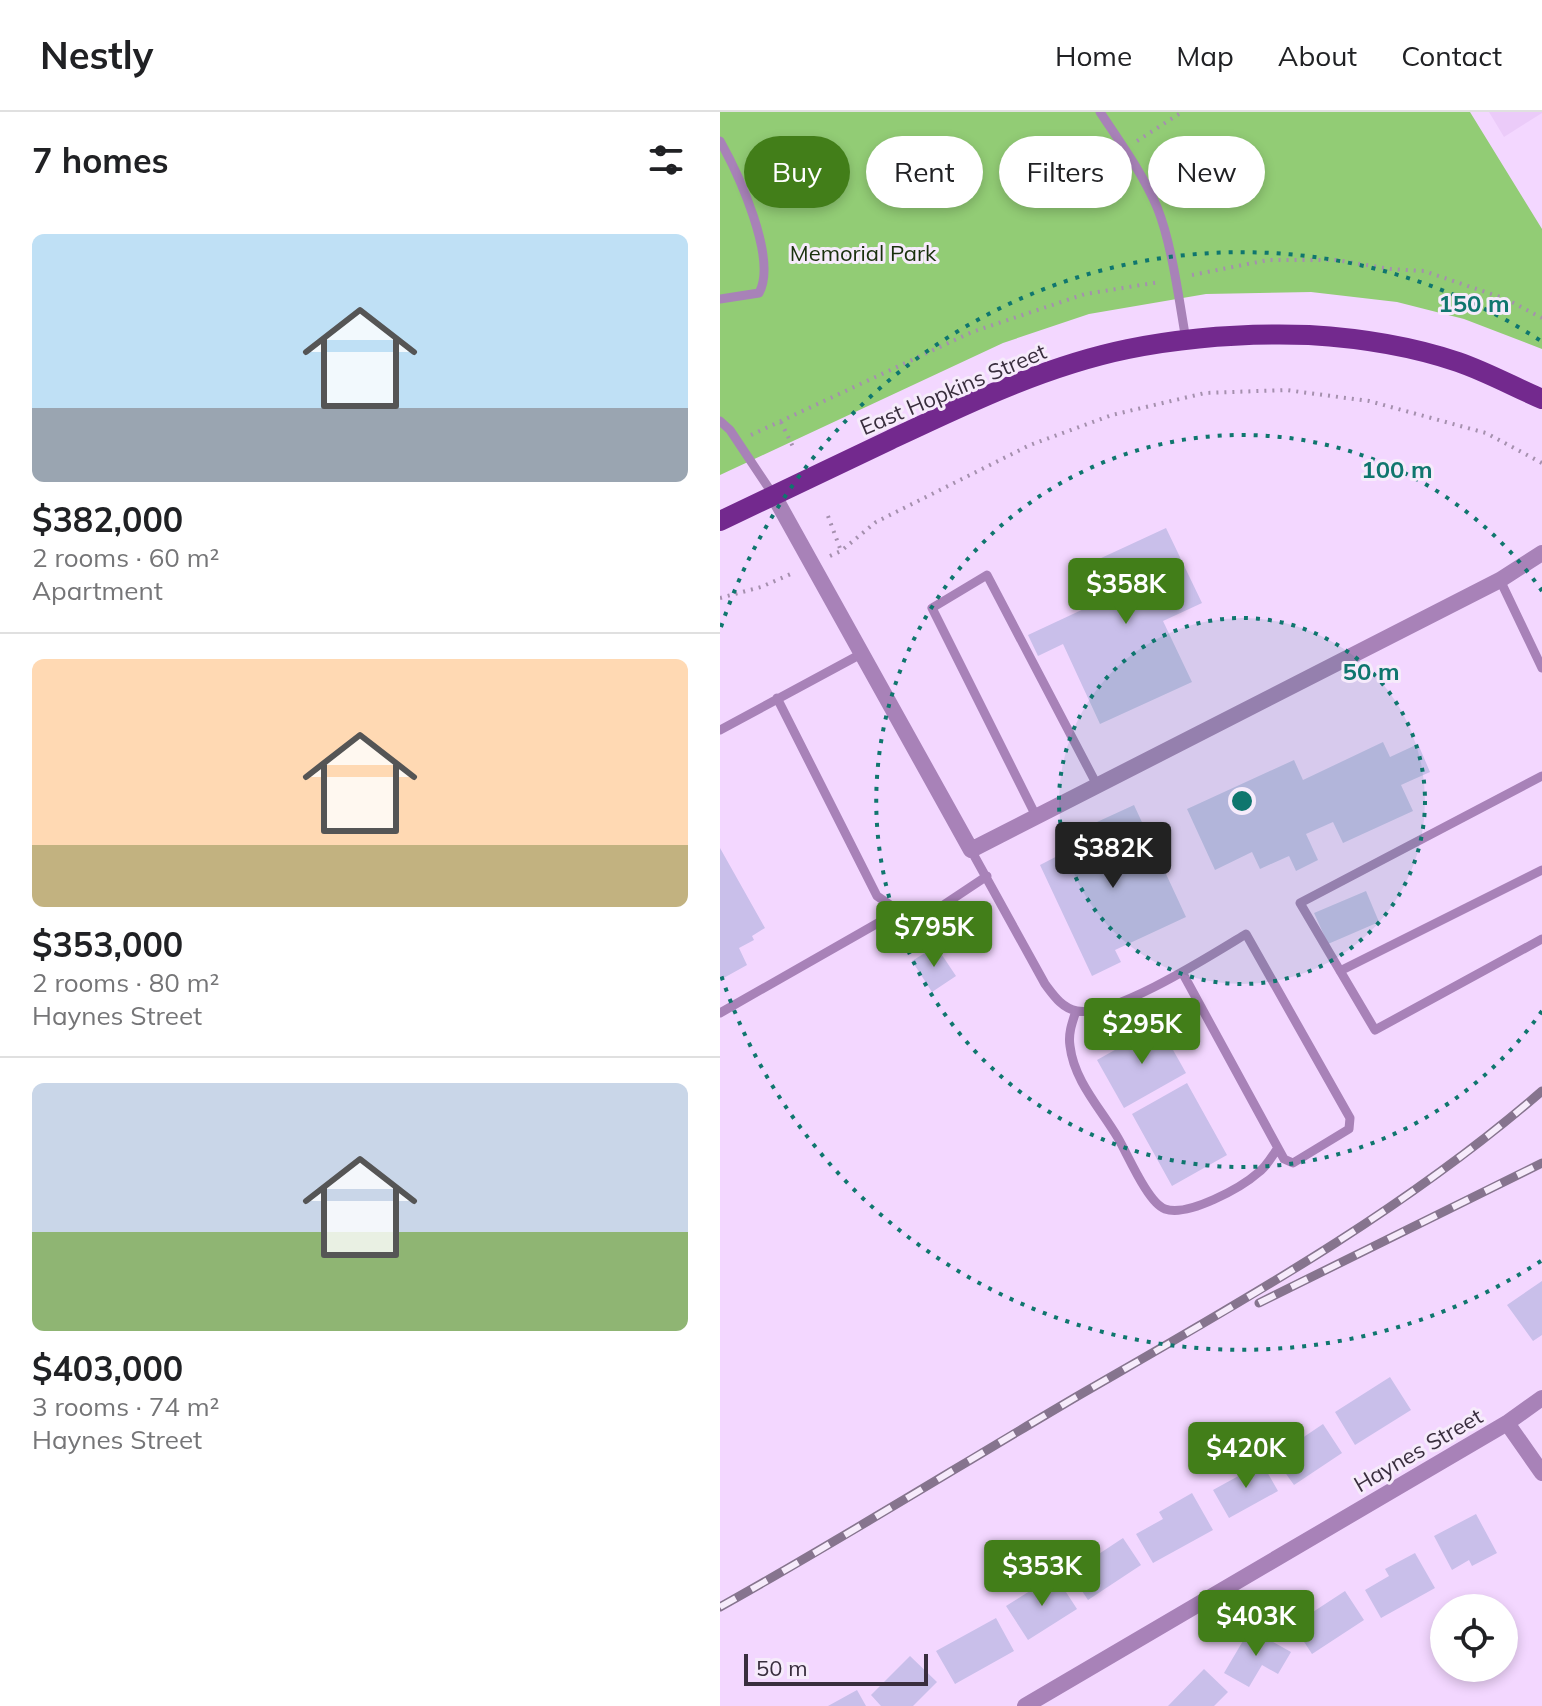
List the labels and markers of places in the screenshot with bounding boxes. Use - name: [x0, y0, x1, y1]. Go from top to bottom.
- pin: $358K: [1070, 558, 1182, 626]
- centre of rings: [1228, 787, 1256, 815]
- pin: $382K: [1057, 822, 1169, 890]
- pin: $795K: [878, 901, 990, 969]
- pin: $295K: [1086, 998, 1198, 1066]
- pin: $420K: [1190, 1422, 1302, 1490]
- pin: $353K: [986, 1540, 1098, 1608]
- pin: $403K: [1200, 1590, 1312, 1658]

